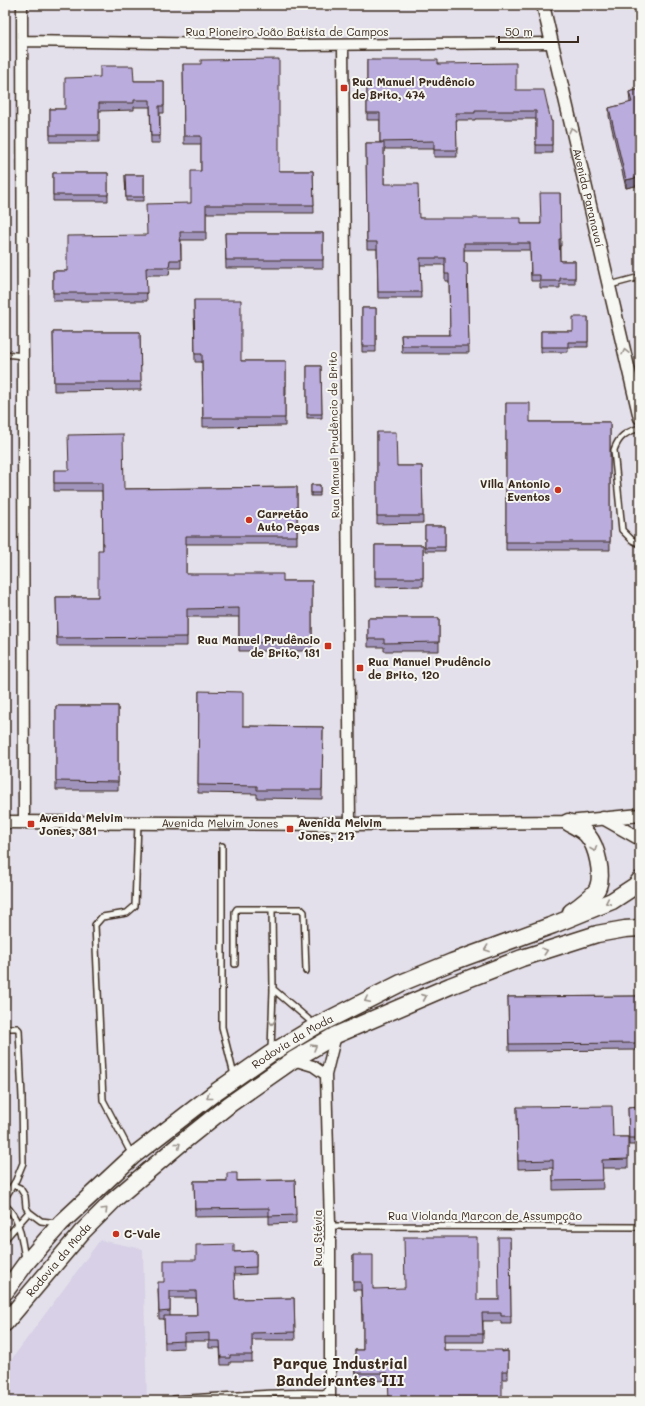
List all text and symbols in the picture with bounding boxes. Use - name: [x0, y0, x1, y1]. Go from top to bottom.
- scale bar: [499, 18, 578, 44]
- text: 50 m: [505, 23, 533, 39]
- street label: Rua Pioneiro João Batista de Campos: [185, 24, 389, 39]
- place label: Rua Manuel Prudêncio de Brito, 474: [352, 74, 475, 102]
- marker: Rua Manuel Prudêncio de Brito, 474: [339, 83, 349, 93]
- one-way arrow: [569, 127, 577, 133]
- street label: Avenida Paranavaí: [570, 147, 608, 249]
- one-way arrow: [621, 349, 629, 355]
- street label: Rua Manuel Prudêncio de Brito: [325, 351, 342, 518]
- place label: Villa Antonio Eventos: [480, 476, 550, 504]
- marker: Villa Antonio Eventos: [553, 485, 563, 495]
- place label: Carretão Auto Peças: [257, 506, 320, 534]
- marker: Carretão Auto Peças: [244, 515, 254, 525]
- place label: Rua Manuel Prudêncio de Brito, 131: [197, 632, 320, 660]
- marker: Rua Manuel Prudêncio de Brito, 131: [323, 641, 333, 651]
- place label: Rua Manuel Prudêncio de Brito, 120: [368, 654, 491, 682]
- marker: Rua Manuel Prudêncio de Brito, 120: [355, 663, 365, 673]
- place label: Avenida Melvim Jones, 381: [39, 810, 123, 838]
- street label: Avenida Melvim Jones: [162, 815, 278, 831]
- place label: Avenida Melvim Jones, 217: [298, 815, 382, 843]
- marker: Avenida Melvim Jones, 381: [26, 819, 36, 829]
- marker: Avenida Melvim Jones, 217: [285, 824, 295, 834]
- one-way arrow: [589, 845, 597, 852]
- one-way arrow: [605, 897, 613, 905]
- one-way arrow: [484, 944, 491, 953]
- one-way arrow: [541, 947, 548, 955]
- one-way arrow: [419, 994, 427, 1002]
- one-way arrow: [364, 995, 372, 1003]
- street label: Rodovia da Moda: [248, 1010, 336, 1072]
- one-way arrow: [267, 1019, 276, 1025]
- one-way arrow: [310, 1045, 317, 1052]
- one-way arrow: [207, 1092, 214, 1099]
- one-way arrow: [174, 1143, 181, 1150]
- one-way arrow: [100, 1207, 108, 1215]
- street label: Rua Violanda Marcon de Assumpção: [388, 1208, 583, 1223]
- street label: Rua Stévia: [310, 1209, 325, 1267]
- street label: Rodovia da Moda: [22, 1219, 94, 1300]
- place label: C-Vale: [124, 1226, 161, 1241]
- marker: C-Vale: [111, 1229, 121, 1239]
- district label: Parque Industrial Bandeirantes III: [273, 1353, 407, 1390]

